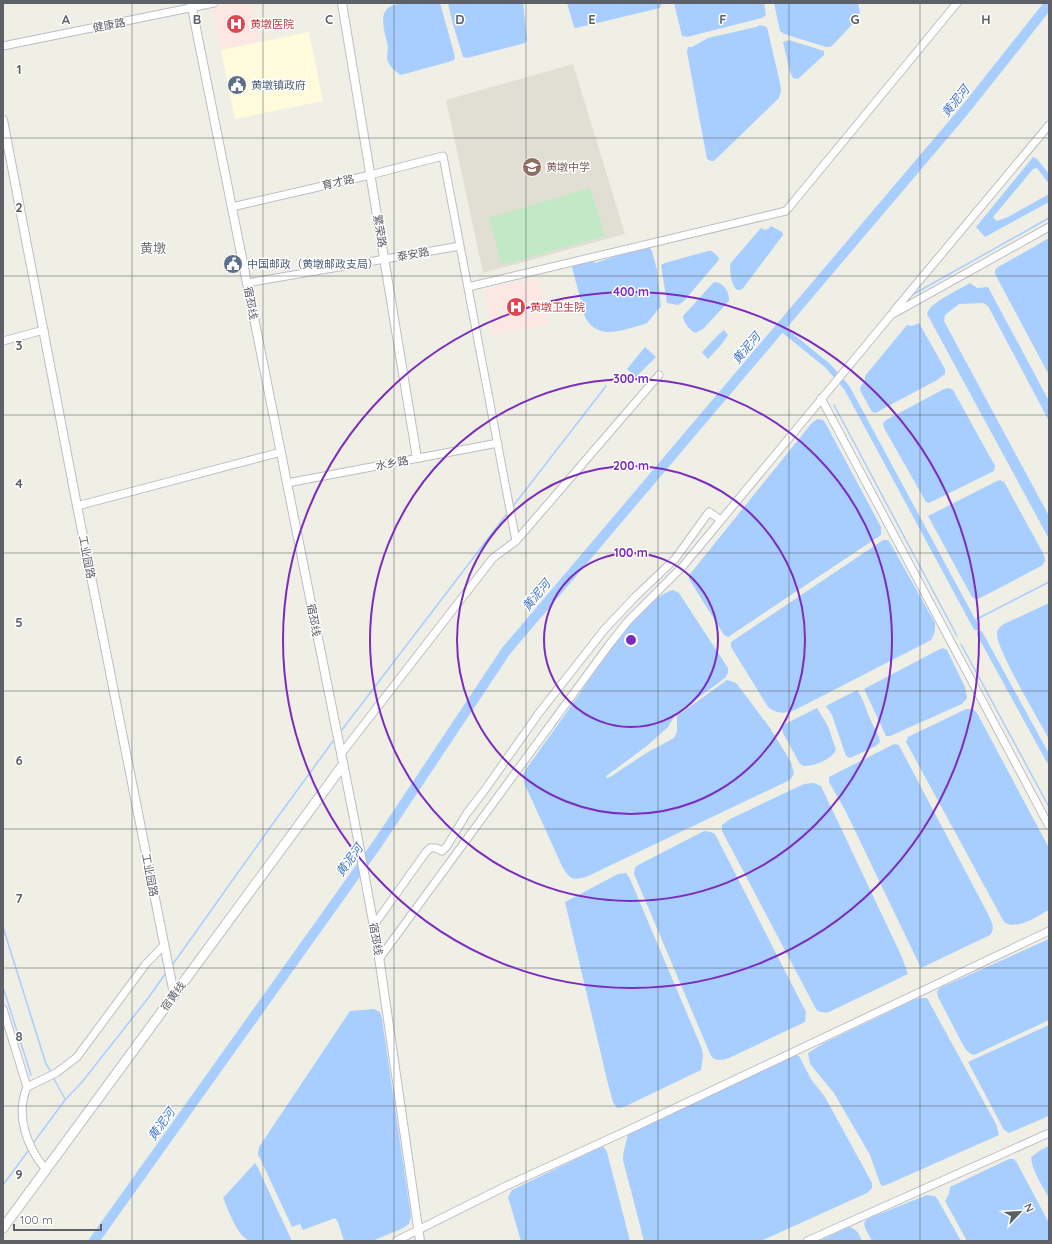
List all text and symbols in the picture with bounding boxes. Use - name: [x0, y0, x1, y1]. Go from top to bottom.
- text: A: [62, 11, 71, 27]
- text: B: [193, 11, 201, 27]
- text: C: [325, 11, 333, 27]
- text: D: [455, 11, 465, 27]
- text: E: [588, 11, 596, 27]
- text: F: [719, 11, 727, 27]
- text: G: [850, 11, 860, 27]
- text: H: [981, 11, 991, 27]
- hospital icon: 黄墩医院: [225, 13, 247, 35]
- street label: 健康路: [91, 15, 127, 35]
- place label: 黄墩医院: [250, 17, 294, 31]
- text: 1: [16, 61, 22, 77]
- public building icon: 黄墩镇政府: [226, 74, 248, 96]
- place label: 黄墩镇政府: [251, 78, 306, 92]
- water label: 黄泥河: [938, 81, 973, 120]
- school or university icon: 黄墩中学: [521, 156, 543, 178]
- place label: 黄墩中学: [546, 160, 590, 174]
- street label: 育才路: [320, 171, 356, 193]
- text: 2: [15, 199, 23, 215]
- street label: 繁荣路: [371, 214, 389, 248]
- district label: 黄墩: [140, 240, 166, 256]
- street label: 泰安路: [396, 244, 430, 264]
- public building icon: 中国邮政（黄墩邮政支局）: [222, 253, 244, 275]
- place label: 中国邮政（黄墩邮政支局）: [247, 257, 379, 271]
- text: 400 m: [613, 284, 649, 299]
- street label: 宿邳线: [241, 285, 261, 321]
- hospital icon: 黄墩卫生院: [505, 296, 527, 318]
- place label: 黄墩卫生院: [530, 300, 585, 314]
- water label: 黄泥河: [729, 328, 765, 367]
- text: 3: [16, 337, 23, 353]
- text: 300 m: [613, 371, 649, 386]
- street label: 水乡路: [374, 453, 410, 473]
- text: 200 m: [613, 458, 649, 473]
- text: 4: [15, 475, 23, 491]
- street label: 工业园路: [76, 534, 98, 580]
- text: 100 m: [614, 545, 648, 560]
- water label: 黄泥河: [519, 575, 555, 614]
- street label: 宿邳线: [304, 602, 324, 638]
- text: 5: [15, 614, 23, 630]
- centre of rings: [624, 633, 638, 647]
- text: 6: [15, 752, 23, 768]
- water label: 黄泥河: [332, 839, 367, 879]
- street label: 工业园路: [139, 852, 161, 898]
- text: 7: [15, 890, 23, 906]
- street label: 宿邳线: [366, 922, 386, 956]
- street label: 宿黄线: [158, 979, 188, 1013]
- text: 8: [15, 1028, 23, 1044]
- water label: 黄泥河: [144, 1103, 179, 1143]
- text: 9: [15, 1166, 23, 1182]
- north arrow: [1000, 1192, 1040, 1232]
- text: N: [1021, 1201, 1037, 1214]
- scale bar: [14, 1206, 101, 1232]
- text: 100 m: [20, 1212, 53, 1227]

